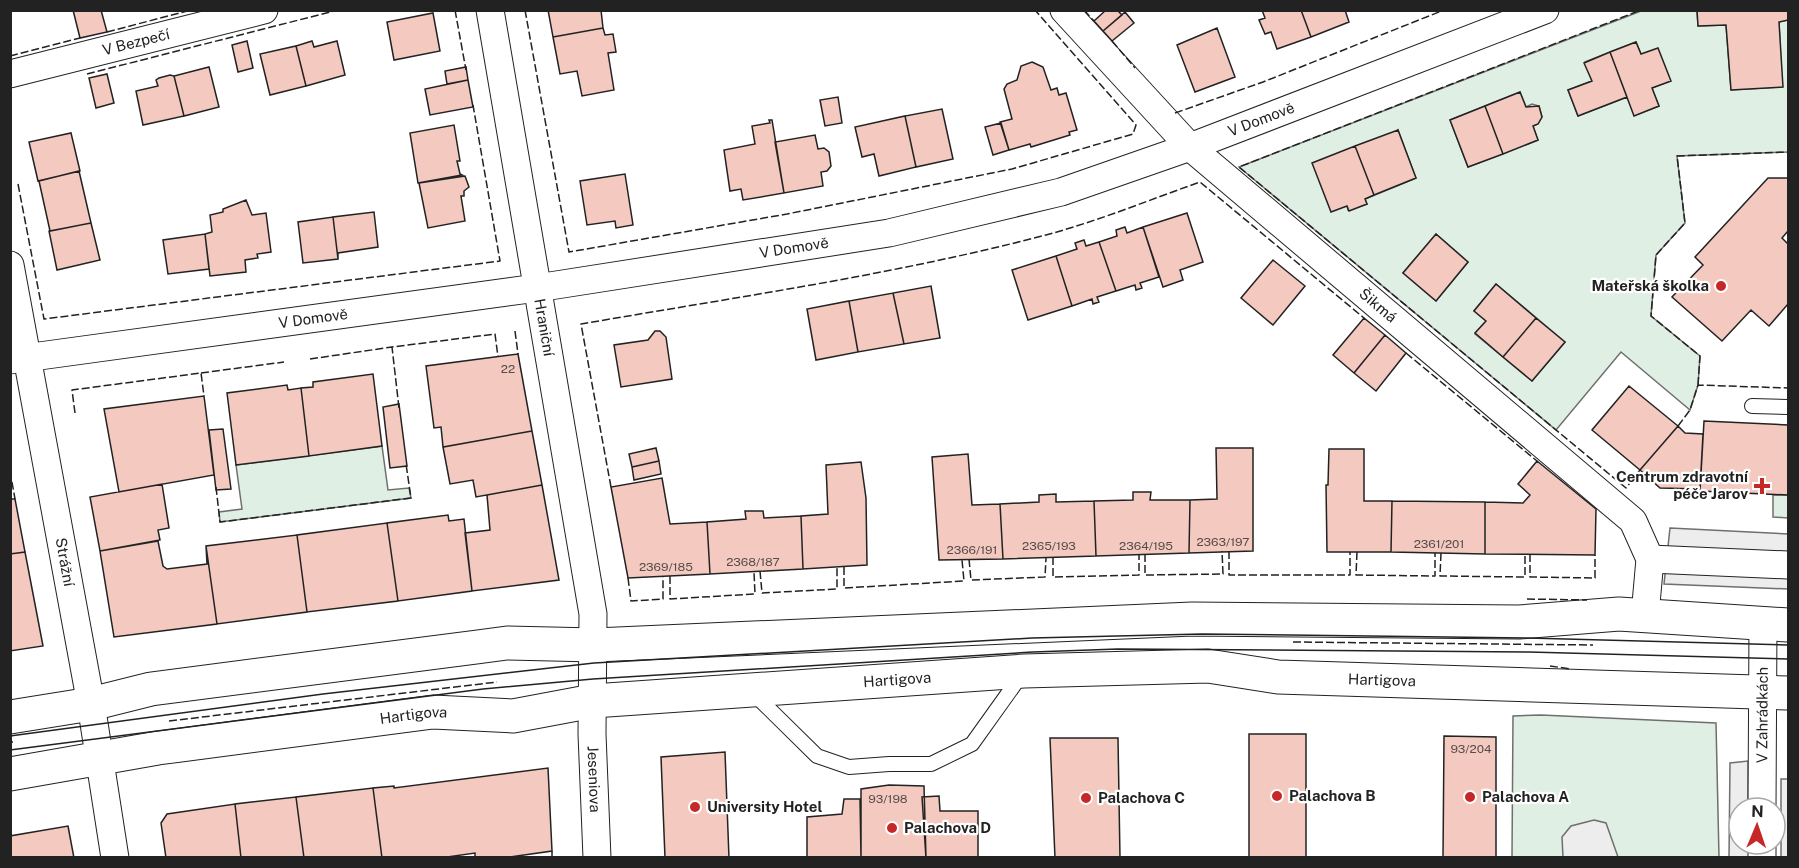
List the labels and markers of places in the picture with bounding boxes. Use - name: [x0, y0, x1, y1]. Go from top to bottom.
- place label: Mateřská školka: [1591, 277, 1709, 294]
- marker: Mateřská školka: [1714, 279, 1728, 293]
- place label: Centrum zdravotní péče Jarov: [1616, 468, 1749, 502]
- marker: Centrum zdravotní péče Jarov: [1753, 477, 1771, 495]
- place label: Palachova B: [1289, 787, 1376, 804]
- place label: Palachova A: [1482, 788, 1569, 805]
- place label: Palachova C: [1098, 789, 1185, 806]
- marker: Palachova B: [1270, 789, 1284, 803]
- marker: Palachova A: [1463, 790, 1477, 804]
- marker: Palachova C: [1079, 791, 1093, 805]
- place label: University Hotel: [707, 798, 822, 815]
- marker: University Hotel: [688, 800, 702, 814]
- place label: Palachova D: [904, 819, 991, 836]
- marker: Palachova D: [885, 821, 899, 835]

